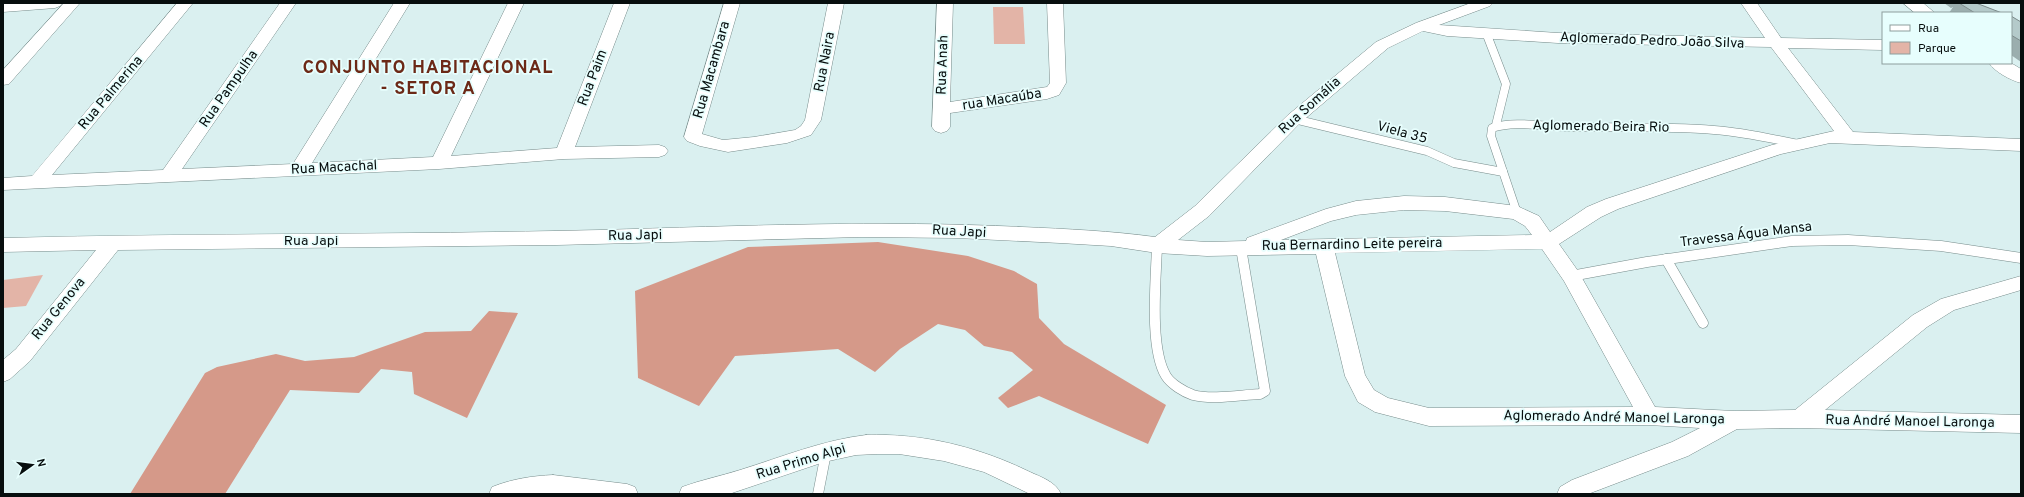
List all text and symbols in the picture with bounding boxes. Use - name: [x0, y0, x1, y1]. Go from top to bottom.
- legend: [1882, 12, 2012, 64]
- street label: Rua Macambara: [690, 19, 734, 121]
- text: Rua: [1918, 21, 1939, 37]
- street label: Aglomerado Pedro João Silva: [1559, 29, 1745, 53]
- street label: Rua Naira: [811, 31, 839, 93]
- street label: Rua Anah: [933, 35, 953, 95]
- text: Parque: [1918, 41, 1956, 57]
- street label: Rua Pampulha: [196, 47, 262, 131]
- street label: Rua Paim: [574, 47, 612, 109]
- street label: Rua Palmerina: [75, 53, 147, 133]
- district label: CONJUNTO HABITACIONAL - SETOR A: [303, 57, 553, 101]
- street label: Rua Somália: [1276, 74, 1344, 138]
- street label: rua Macaúba: [961, 85, 1043, 115]
- street label: Aglomerado Beira Rio: [1532, 117, 1670, 137]
- street label: Viela 35: [1375, 118, 1429, 148]
- street label: Rua Macachal: [290, 157, 378, 179]
- street label: Travessa Água Mansa: [1679, 217, 1813, 252]
- street label: Rua Japi: [931, 222, 987, 242]
- street label: Rua Japi: [608, 227, 662, 245]
- street label: Rua Japi: [284, 233, 338, 250]
- street label: Rua Bernardino Leite pereira: [1262, 235, 1442, 255]
- street label: Rua Genova: [29, 274, 89, 344]
- street label: Aglomerado André Manoel Laronga: [1503, 408, 1725, 428]
- street label: Rua André Manoel Laronga: [1825, 412, 1995, 432]
- street label: Rua Primo Alpi: [754, 440, 848, 484]
- north arrow: [12, 445, 52, 485]
- text: N: [33, 457, 48, 468]

